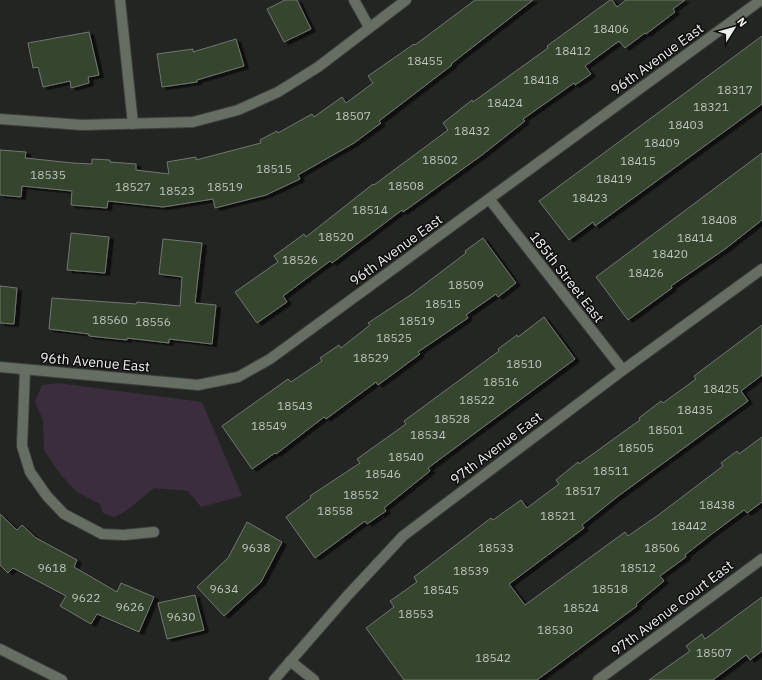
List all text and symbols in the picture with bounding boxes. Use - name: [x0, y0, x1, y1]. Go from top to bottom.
- north arrow: [714, 8, 754, 48]
- text: N: [734, 15, 750, 29]
- street label: 96th Avenue East: [607, 19, 707, 99]
- house number: 18406: [593, 21, 629, 36]
- house number: 18412: [555, 43, 591, 58]
- house number: 18455: [407, 53, 443, 68]
- house number: 18418: [523, 72, 559, 87]
- house number: 18317: [717, 82, 753, 97]
- house number: 18424: [487, 95, 523, 110]
- house number: 18321: [693, 99, 729, 114]
- house number: 18507: [335, 108, 371, 123]
- house number: 18403: [668, 117, 704, 132]
- house number: 18432: [454, 123, 490, 138]
- house number: 18409: [644, 135, 680, 150]
- house number: 18502: [422, 152, 458, 167]
- house number: 18415: [620, 153, 656, 168]
- house number: 18515: [256, 161, 292, 176]
- house number: 18535: [30, 167, 66, 182]
- house number: 18419: [596, 171, 632, 186]
- house number: 18508: [388, 178, 424, 193]
- house number: 18527: [115, 179, 151, 194]
- house number: 18519: [207, 179, 243, 194]
- house number: 18523: [159, 183, 195, 198]
- house number: 18423: [572, 190, 608, 205]
- house number: 18514: [352, 202, 388, 217]
- street label: 96th Avenue East: [346, 210, 446, 290]
- house number: 18408: [701, 212, 737, 227]
- street label: 185th Street East: [526, 228, 608, 326]
- house number: 18520: [318, 229, 354, 244]
- house number: 18414: [677, 230, 713, 245]
- house number: 18420: [652, 246, 688, 261]
- house number: 18526: [282, 252, 318, 267]
- house number: 18426: [628, 265, 664, 280]
- house number: 18509: [448, 277, 484, 292]
- house number: 18515: [425, 296, 461, 311]
- house number: 18560: [92, 312, 128, 327]
- house number: 18519: [399, 313, 435, 328]
- house number: 18556: [135, 314, 171, 329]
- house number: 18525: [376, 330, 412, 345]
- street label: 96th Avenue East: [39, 348, 151, 376]
- house number: 18529: [353, 350, 389, 365]
- house number: 18510: [506, 356, 542, 371]
- house number: 18516: [483, 374, 519, 389]
- house number: 18425: [703, 381, 739, 396]
- house number: 18522: [459, 392, 495, 407]
- house number: 18543: [277, 398, 313, 413]
- house number: 18435: [677, 402, 713, 417]
- street label: 97th Avenue East: [447, 408, 546, 488]
- house number: 18528: [434, 411, 470, 426]
- house number: 18549: [251, 418, 287, 433]
- house number: 18501: [648, 422, 684, 437]
- house number: 18534: [410, 427, 446, 442]
- house number: 18505: [618, 440, 654, 455]
- house number: 18540: [388, 449, 424, 464]
- house number: 18511: [593, 463, 629, 478]
- house number: 18546: [365, 466, 401, 481]
- house number: 18517: [565, 483, 601, 498]
- house number: 18552: [343, 487, 379, 502]
- house number: 18438: [699, 497, 735, 512]
- house number: 18558: [317, 503, 353, 518]
- house number: 18521: [540, 508, 576, 523]
- house number: 18442: [671, 518, 707, 533]
- house number: 9638: [242, 540, 270, 555]
- house number: 18533: [478, 540, 514, 555]
- house number: 18506: [644, 540, 680, 555]
- street label: 97th Avenue Court East: [607, 556, 737, 660]
- house number: 9618: [38, 560, 66, 575]
- house number: 18512: [620, 560, 656, 575]
- house number: 18539: [453, 563, 489, 578]
- house number: 9634: [210, 581, 238, 596]
- house number: 18518: [592, 581, 628, 596]
- house number: 18545: [423, 582, 459, 597]
- house number: 9622: [72, 590, 100, 605]
- house number: 9626: [116, 599, 144, 614]
- house number: 18524: [563, 600, 599, 615]
- house number: 18553: [398, 606, 434, 621]
- house number: 9630: [167, 609, 195, 624]
- house number: 18530: [537, 622, 573, 637]
- house number: 18507: [696, 645, 732, 660]
- house number: 18542: [475, 650, 511, 665]

